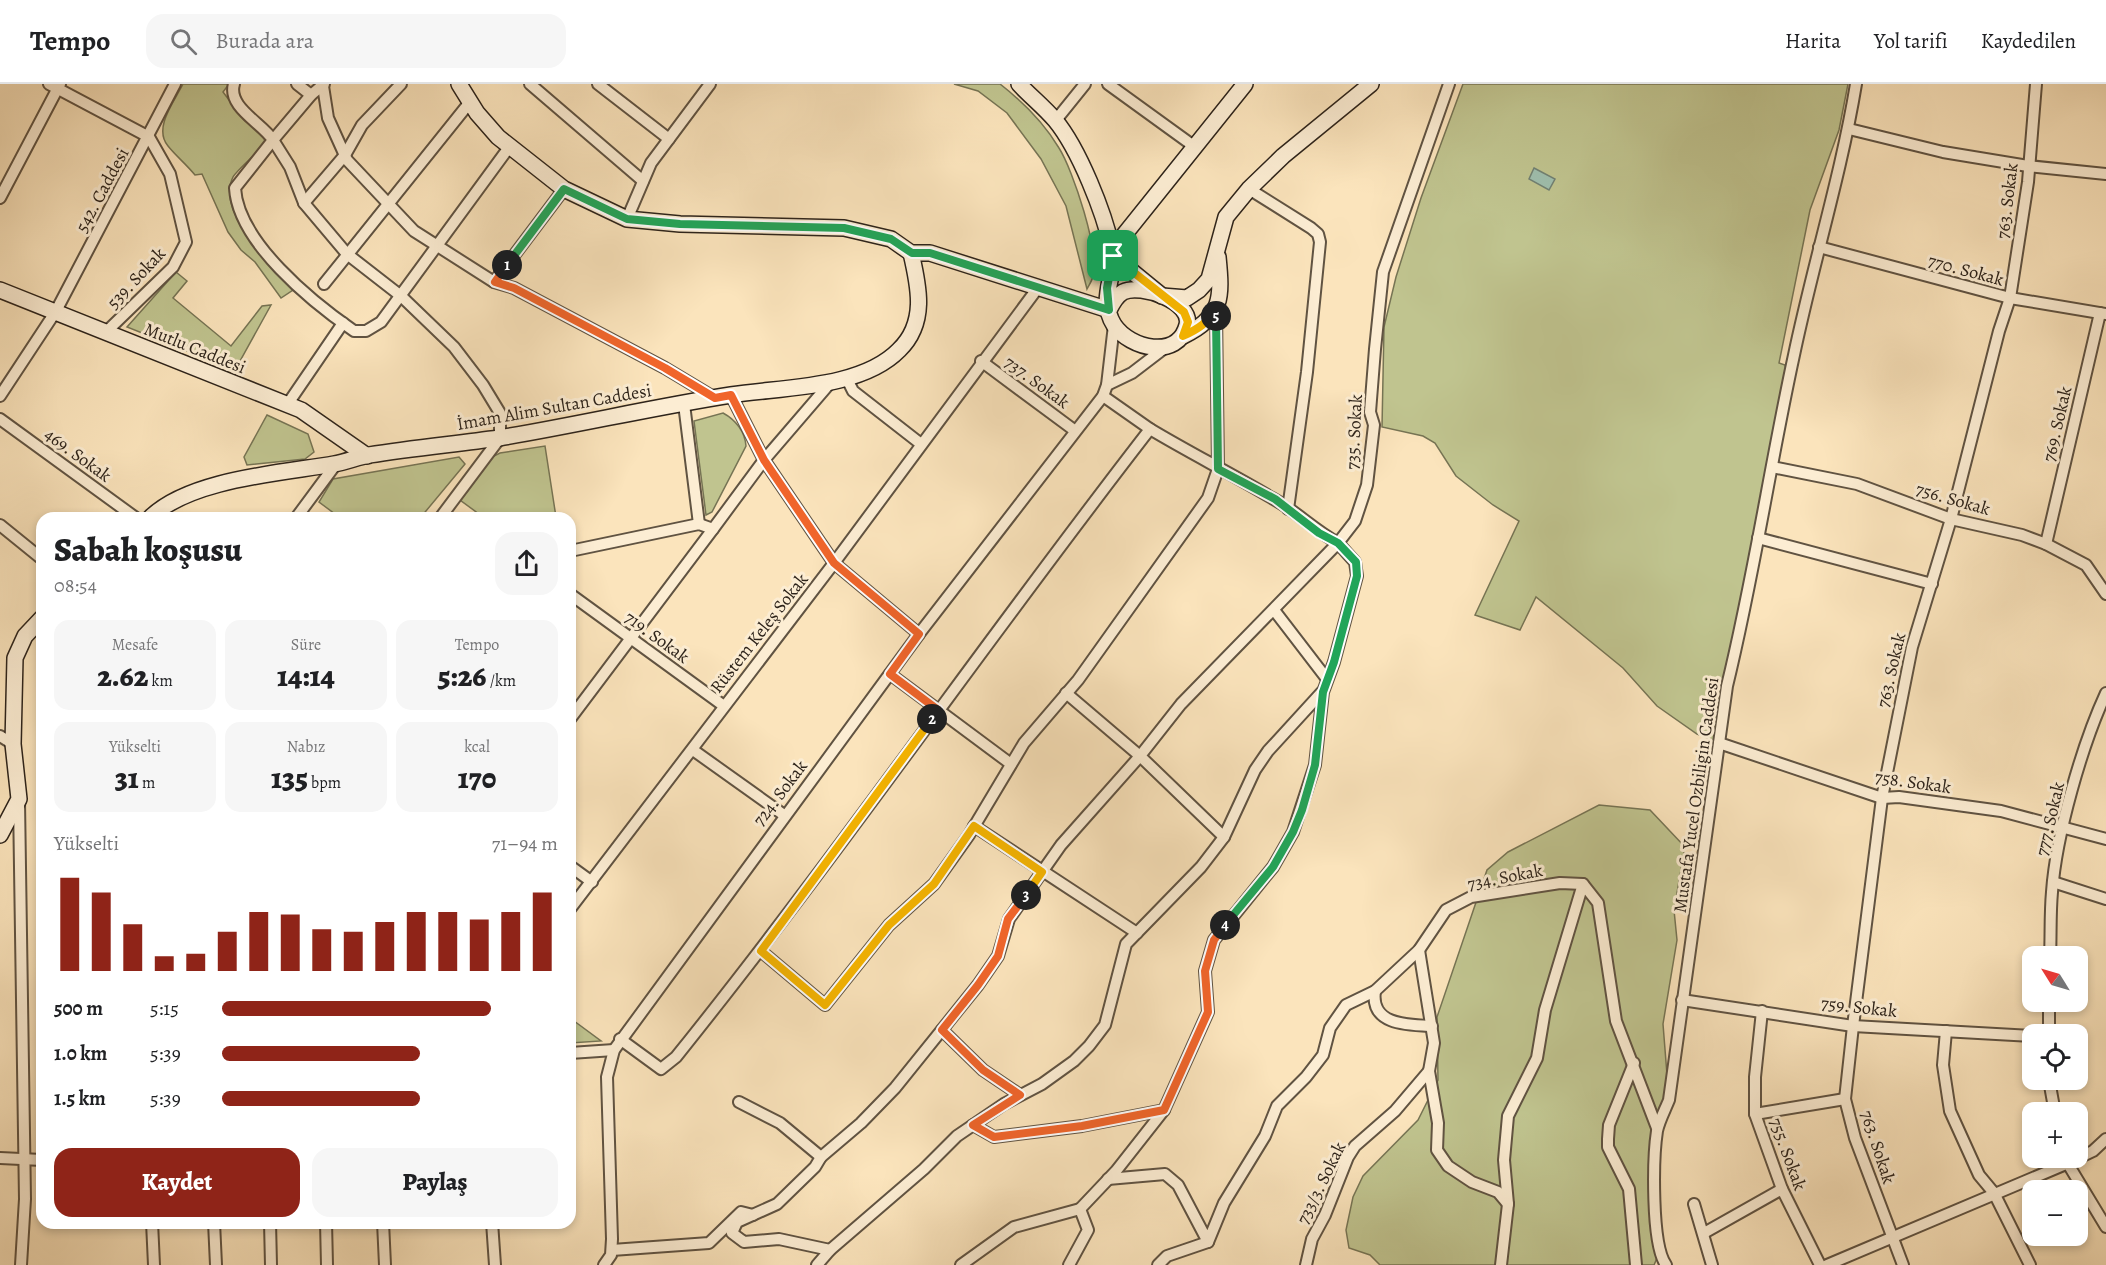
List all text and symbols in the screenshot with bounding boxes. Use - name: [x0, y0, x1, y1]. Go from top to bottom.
- search box: [146, 14, 566, 68]
- text: Tempo: [30, 22, 110, 60]
- icon: search: [167, 25, 200, 58]
- text: Burada ara: [215, 26, 314, 56]
- text: Harita: [1785, 27, 1841, 55]
- text: Yol tarifi: [1874, 27, 1948, 55]
- text: Kaydedilen: [1981, 27, 2076, 55]
- street label: 542. Caddesi: [70, 144, 134, 236]
- street label: 763. Sokak: [1990, 162, 2024, 240]
- pin: [1087, 230, 1138, 281]
- icon: arrive: [1096, 239, 1129, 272]
- street label: 539. Sokak: [101, 242, 171, 314]
- street label: 770. Sokak: [1925, 248, 2007, 292]
- pin: 1: [492, 250, 522, 280]
- text: 1: [504, 254, 510, 276]
- pin: 5: [1201, 301, 1231, 331]
- text: 5: [1213, 305, 1219, 327]
- street label: Mutlu Caddesi: [141, 317, 249, 379]
- street label: 737. Sokak: [999, 350, 1075, 414]
- street label: İmam Alim Sultan Caddesi: [455, 378, 653, 436]
- street label: 769. Sokak: [2037, 384, 2077, 464]
- street label: 735. Sokak: [1340, 394, 1368, 470]
- street label: 469. Sokak: [40, 423, 116, 487]
- street label: 756. Sokak: [1913, 477, 1993, 521]
- text: Sabah koşusu: [54, 527, 242, 572]
- button: share: [495, 532, 558, 595]
- street label: Rüstem Keleş Sokak: [705, 568, 813, 698]
- text: 08:54: [54, 572, 97, 599]
- street label: 719. Sokak: [620, 605, 694, 669]
- street label: 763. Sokak: [1871, 630, 1911, 710]
- text: Mesafe: [112, 634, 158, 656]
- text: Süre: [291, 634, 321, 656]
- text: Tempo: [455, 634, 499, 656]
- text: 2.62: [97, 656, 148, 696]
- text: 14:14: [277, 656, 335, 696]
- text: 5:26: [438, 656, 486, 696]
- text: km: [148, 670, 173, 692]
- text: /km: [486, 670, 516, 692]
- street label: Mustafa Yucel Ozbiligin Caddesi: [1668, 676, 1724, 914]
- pin: 2: [917, 704, 947, 734]
- text: 2: [928, 708, 936, 730]
- text: Yükselti: [109, 736, 161, 758]
- text: Nabız: [287, 736, 325, 758]
- text: kcal: [464, 736, 490, 758]
- street label: 724. Sokak: [747, 755, 813, 831]
- text: 31: [115, 758, 139, 798]
- text: 135: [271, 758, 308, 798]
- text: 170: [458, 758, 496, 798]
- street label: 758. Sokak: [1873, 765, 1953, 799]
- text: m: [139, 772, 155, 794]
- text: bpm: [308, 772, 341, 794]
- street label: 777. Sokak: [2030, 780, 2070, 858]
- text: Yükselti: [54, 830, 119, 857]
- text: 71–94 m: [492, 830, 558, 857]
- street label: 734. Sokak: [1465, 858, 1545, 896]
- pin: 3: [1011, 880, 1041, 910]
- text: 3: [1023, 884, 1029, 906]
- pin: 4: [1210, 910, 1240, 940]
- text: 4: [1221, 914, 1229, 936]
- north arrow: [2022, 946, 2088, 1012]
- map controls: [2022, 946, 2088, 1246]
- street label: 759. Sokak: [1820, 991, 1898, 1023]
- text: 500 m: [54, 995, 103, 1022]
- text: 5:15: [150, 995, 179, 1022]
- button: locate: [2022, 1024, 2088, 1090]
- text: 1.0 km: [54, 1040, 107, 1067]
- text: 5:39: [150, 1040, 181, 1067]
- text: 1.5 km: [54, 1085, 106, 1112]
- text: 5:39: [150, 1085, 181, 1112]
- button: +: [2022, 1102, 2088, 1168]
- street label: 763. Sokak: [1855, 1107, 1901, 1187]
- street label: 755. Sokak: [1764, 1114, 1812, 1194]
- street label: 733/3. Sokak: [1291, 1138, 1351, 1228]
- button: Kaydet: [54, 1148, 300, 1217]
- button: Paylaş: [312, 1148, 558, 1217]
- button: −: [2022, 1180, 2088, 1246]

